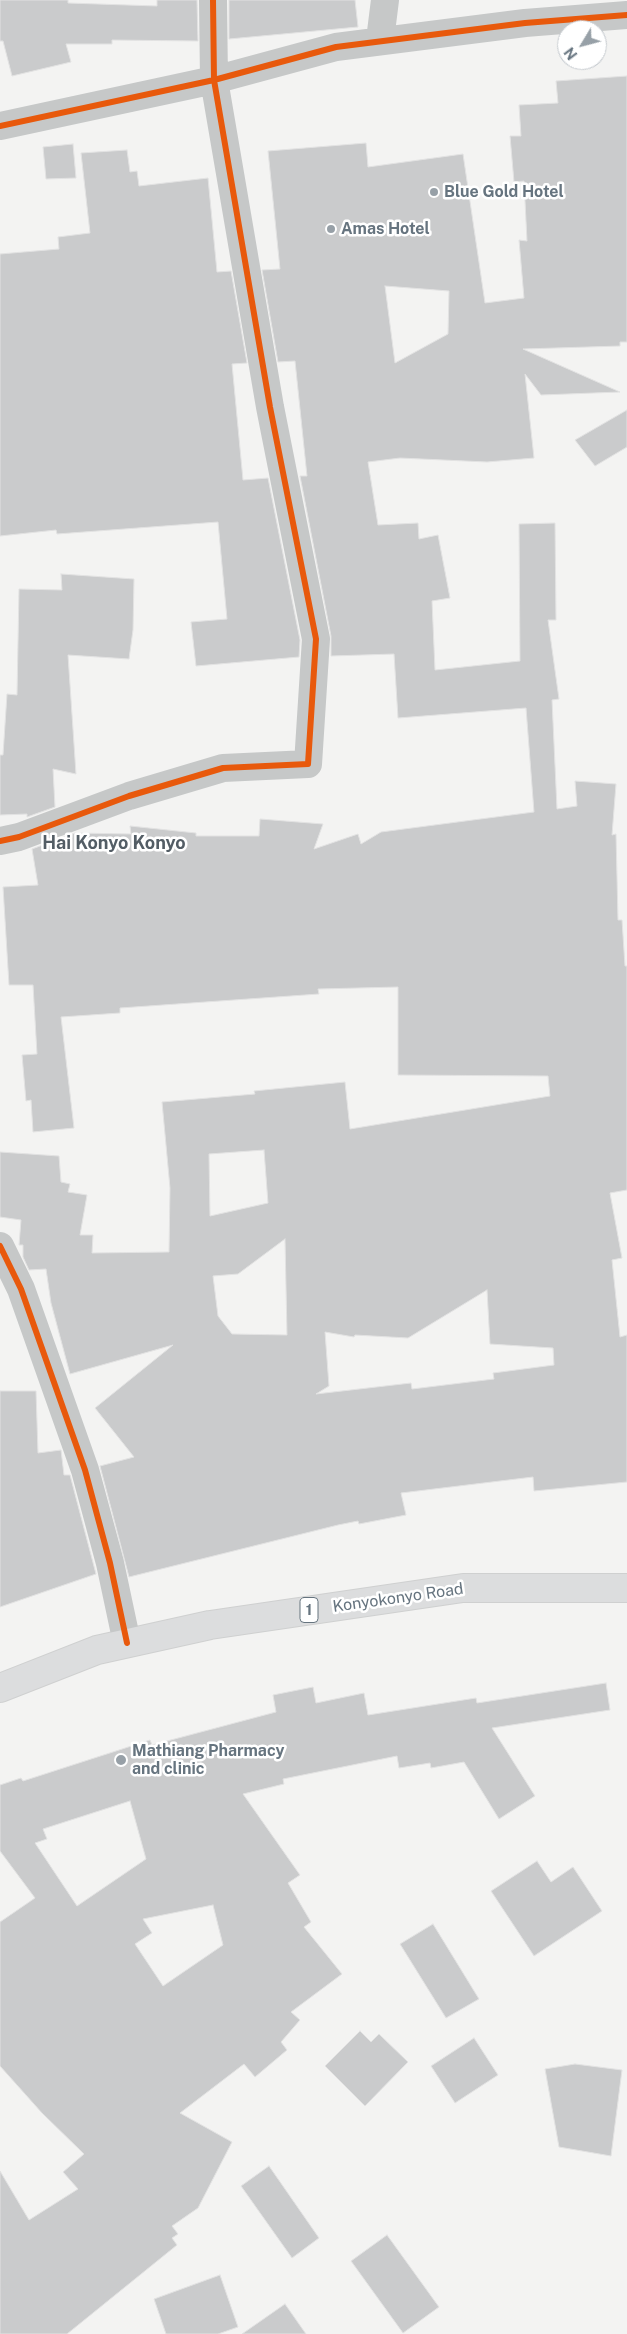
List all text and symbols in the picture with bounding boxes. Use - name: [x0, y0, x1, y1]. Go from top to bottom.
- north arrow: [557, 20, 607, 70]
- text: N: [561, 44, 581, 63]
- place label: Blue Gold Hotel: [444, 182, 564, 202]
- marker: Blue Gold Hotel: [428, 186, 440, 198]
- place label: Amas Hotel: [341, 219, 430, 239]
- marker: Amas Hotel: [325, 223, 337, 235]
- district label: Hai Konyo Konyo: [42, 832, 186, 854]
- street label: Konyokonyo Road: [331, 1579, 465, 1617]
- road number: 1: [300, 1598, 318, 1622]
- place label: Mathiang Pharmacy and clinic: [132, 1741, 284, 1779]
- marker: Mathiang Pharmacy and clinic: [114, 1753, 128, 1767]

